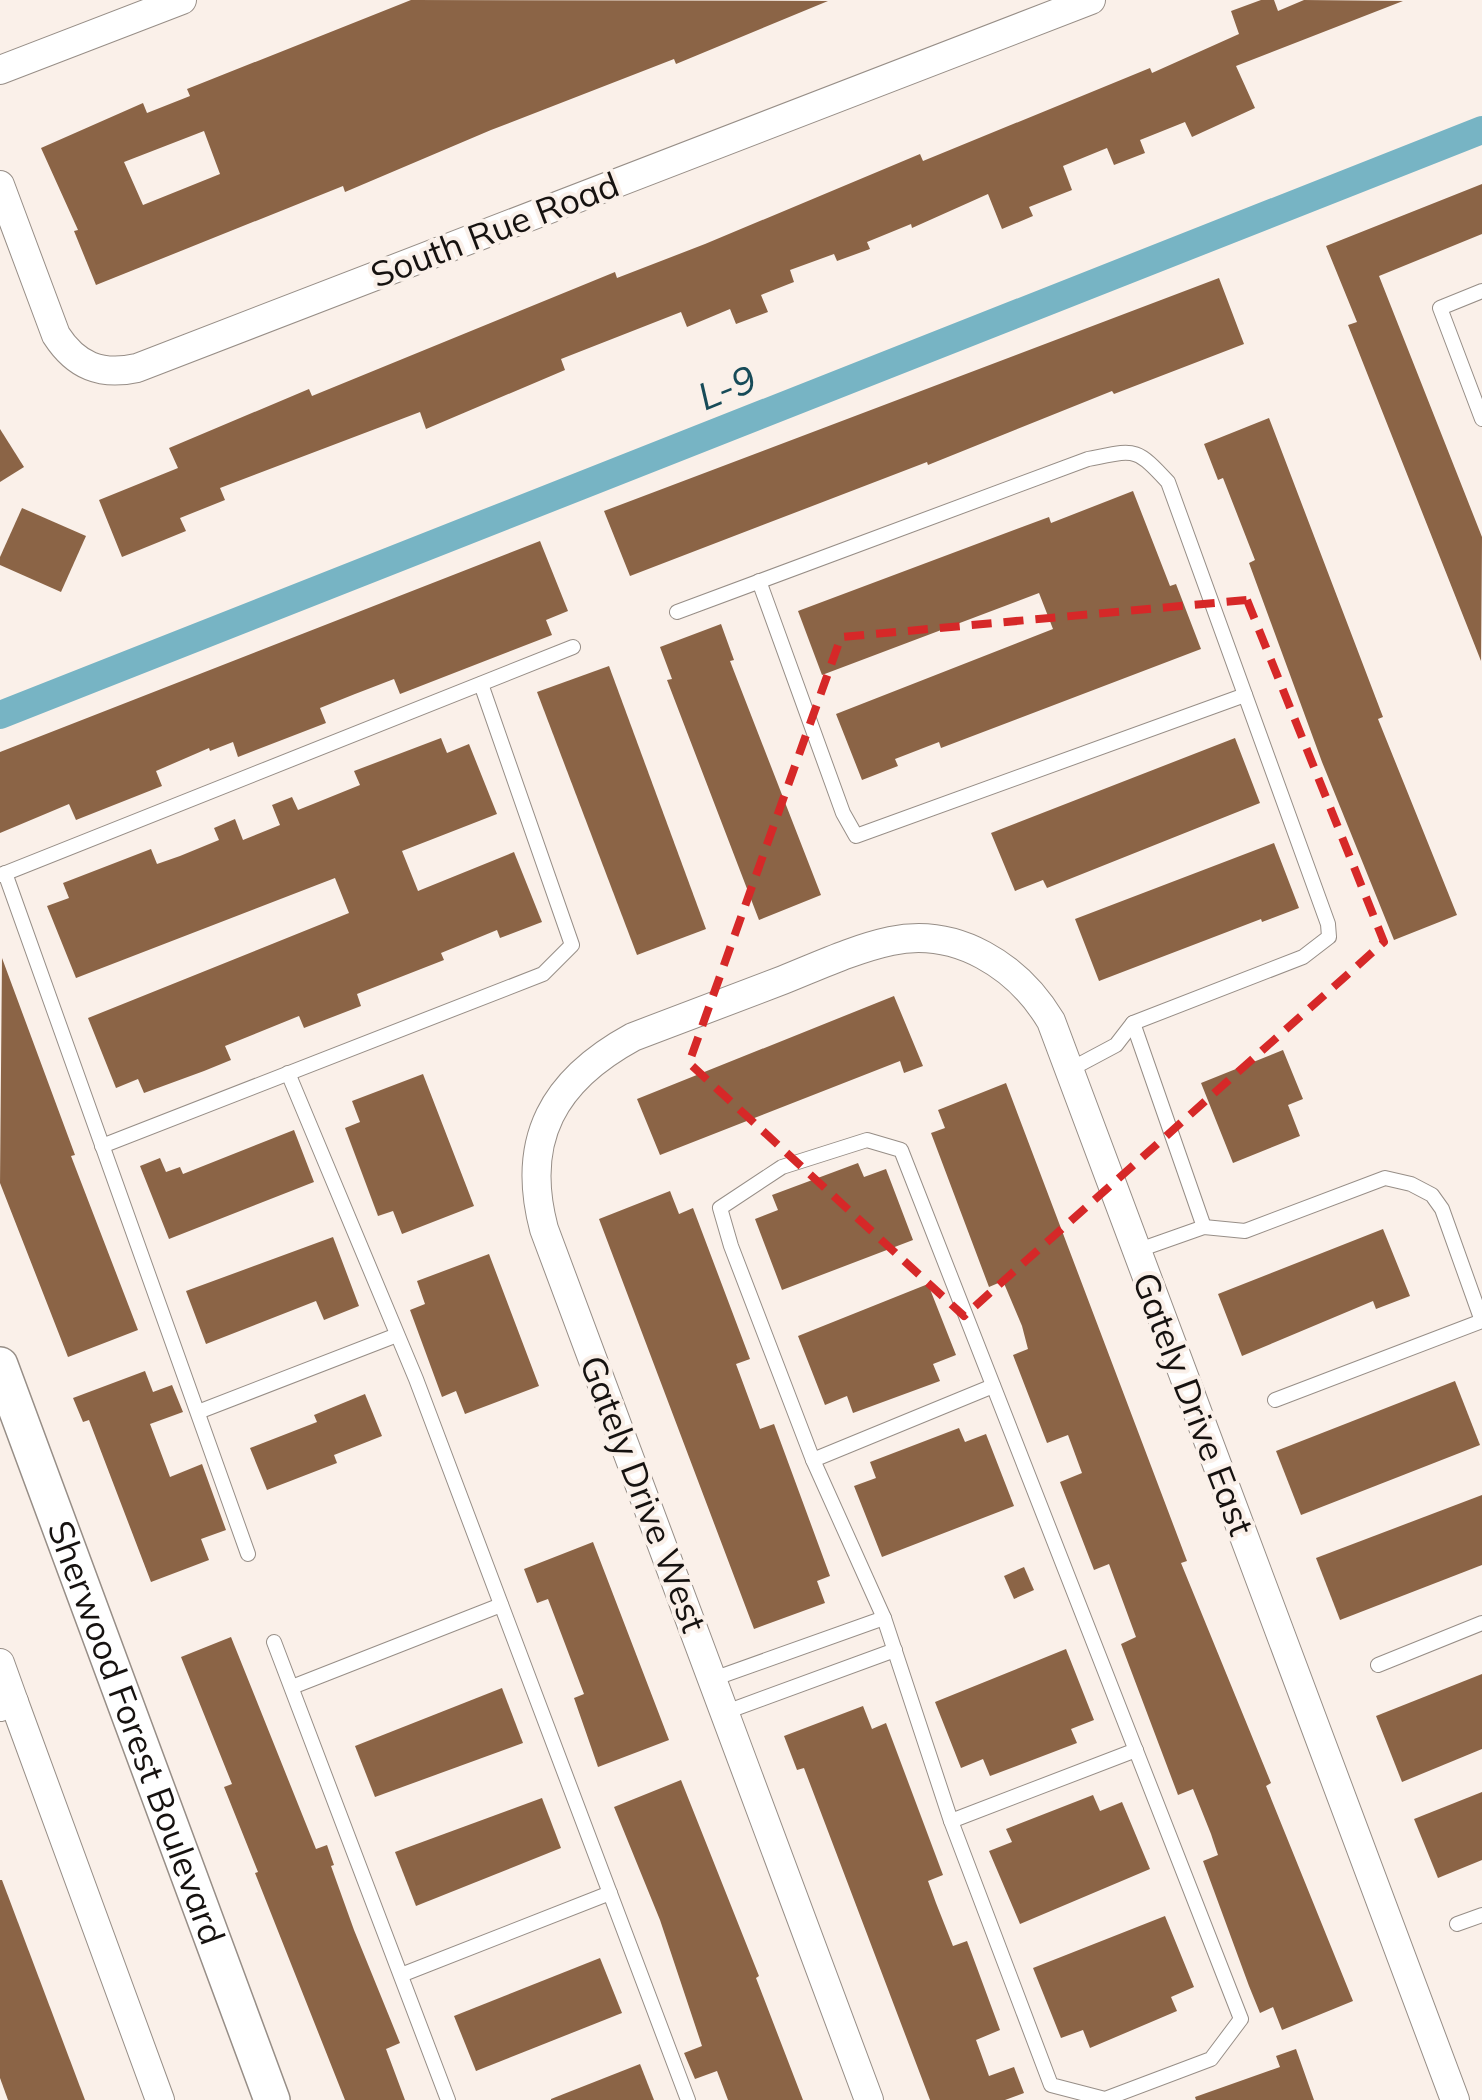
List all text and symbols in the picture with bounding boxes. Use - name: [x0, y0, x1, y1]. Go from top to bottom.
- street label: South Rue Road: [364, 162, 625, 297]
- water label: L-9: [691, 354, 763, 420]
- street label: Gately Drive East: [1124, 1266, 1264, 1541]
- street label: Gately Drive West: [571, 1349, 717, 1638]
- street label: Sherwood Forest Boulevard: [39, 1514, 235, 1950]

